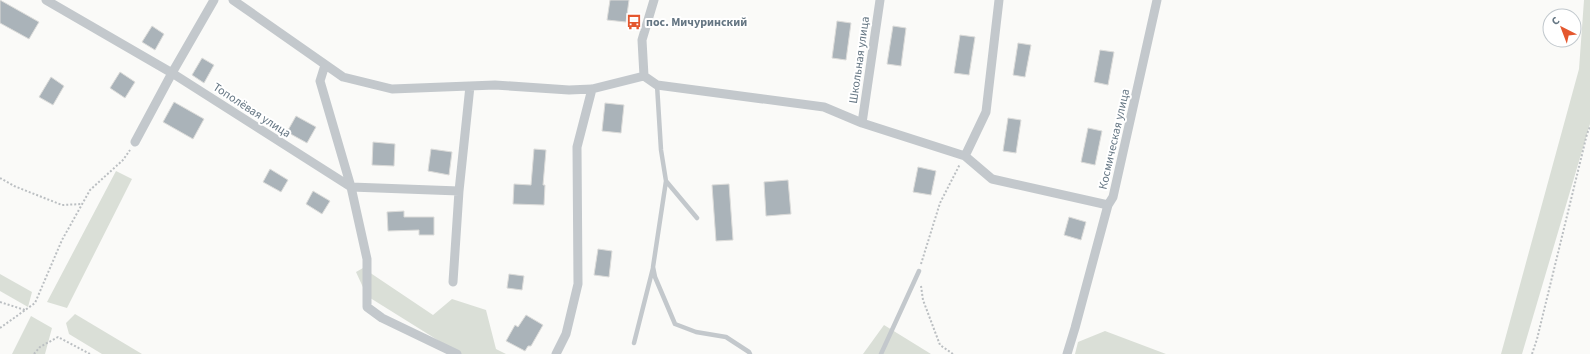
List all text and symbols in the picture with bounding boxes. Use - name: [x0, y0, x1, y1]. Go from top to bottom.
- north arrow: [1542, 8, 1582, 48]
- bus stop icon: пос. Мичуринский: [625, 13, 643, 31]
- text: С: [1548, 13, 1563, 29]
- place label: пос. Мичуринский: [646, 14, 747, 31]
- street label: Школьная улица: [845, 15, 874, 105]
- street label: Тополёвая улица: [209, 79, 294, 142]
- street label: Космическая улица: [1095, 87, 1134, 191]

